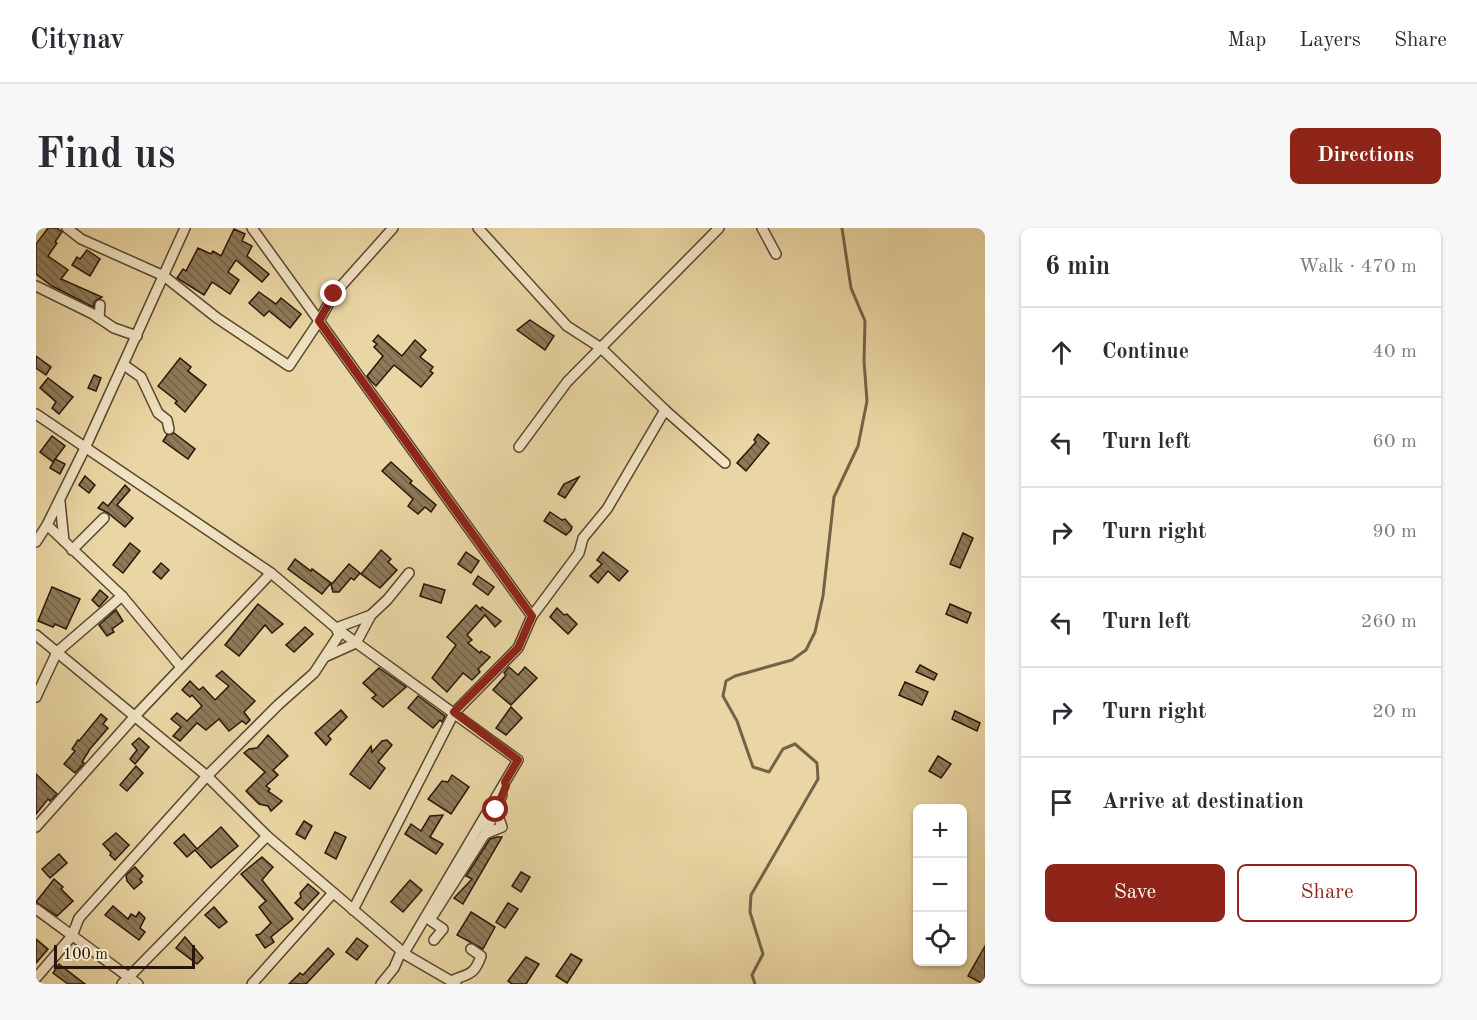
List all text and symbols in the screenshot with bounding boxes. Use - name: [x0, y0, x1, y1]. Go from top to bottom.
- text: Citynav: [30, 27, 125, 55]
- text: Map: [1227, 30, 1266, 51]
- text: Layers: [1299, 30, 1361, 51]
- text: Share: [1394, 30, 1447, 51]
- button: Directions: [1290, 128, 1441, 184]
- text: Find us: [36, 135, 175, 177]
- text: 6 min: [1045, 254, 1110, 280]
- text: Walk · 470 m: [1298, 257, 1417, 277]
- route end: [320, 280, 346, 306]
- icon: ahead: [1045, 336, 1078, 369]
- text: Continue: [1102, 341, 1189, 363]
- text: 40 m: [1372, 342, 1417, 362]
- icon: left: [1045, 426, 1078, 459]
- text: Turn left: [1102, 431, 1191, 453]
- text: 60 m: [1372, 432, 1417, 452]
- icon: right: [1045, 516, 1078, 549]
- text: Turn right: [1102, 521, 1206, 543]
- text: 90 m: [1372, 522, 1417, 542]
- icon: left: [1045, 606, 1078, 639]
- text: Turn left: [1102, 611, 1191, 633]
- text: 260 m: [1361, 612, 1417, 632]
- icon: right: [1045, 696, 1078, 729]
- text: Turn right: [1102, 701, 1206, 723]
- text: 20 m: [1372, 702, 1417, 722]
- icon: arrive: [1045, 786, 1078, 819]
- text: Arrive at destination: [1102, 791, 1304, 813]
- route start: [482, 796, 508, 822]
- map controls: [913, 804, 967, 966]
- button: +: [913, 804, 967, 858]
- button: −: [913, 858, 967, 912]
- button: Save: [1045, 864, 1225, 922]
- button: Share: [1237, 864, 1417, 922]
- button: locate: [913, 912, 967, 966]
- scale bar: [54, 942, 195, 970]
- text: 100 m: [63, 947, 108, 963]

